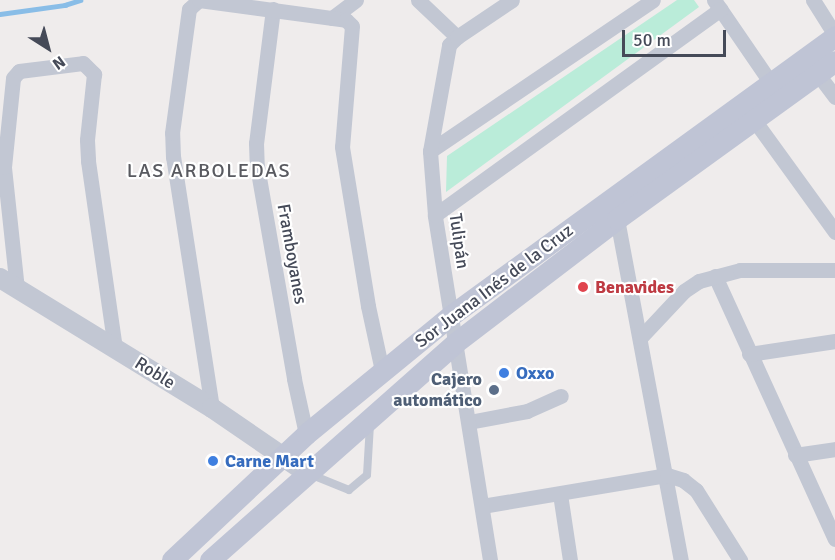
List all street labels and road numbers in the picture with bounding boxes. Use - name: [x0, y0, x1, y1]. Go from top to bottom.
- street label: Framboyanes: [273, 202, 311, 306]
- street label: Tulipán: [444, 212, 474, 270]
- street label: Sor Juana Inés de la Cruz: [411, 220, 577, 352]
- street label: Roble: [131, 352, 179, 394]

